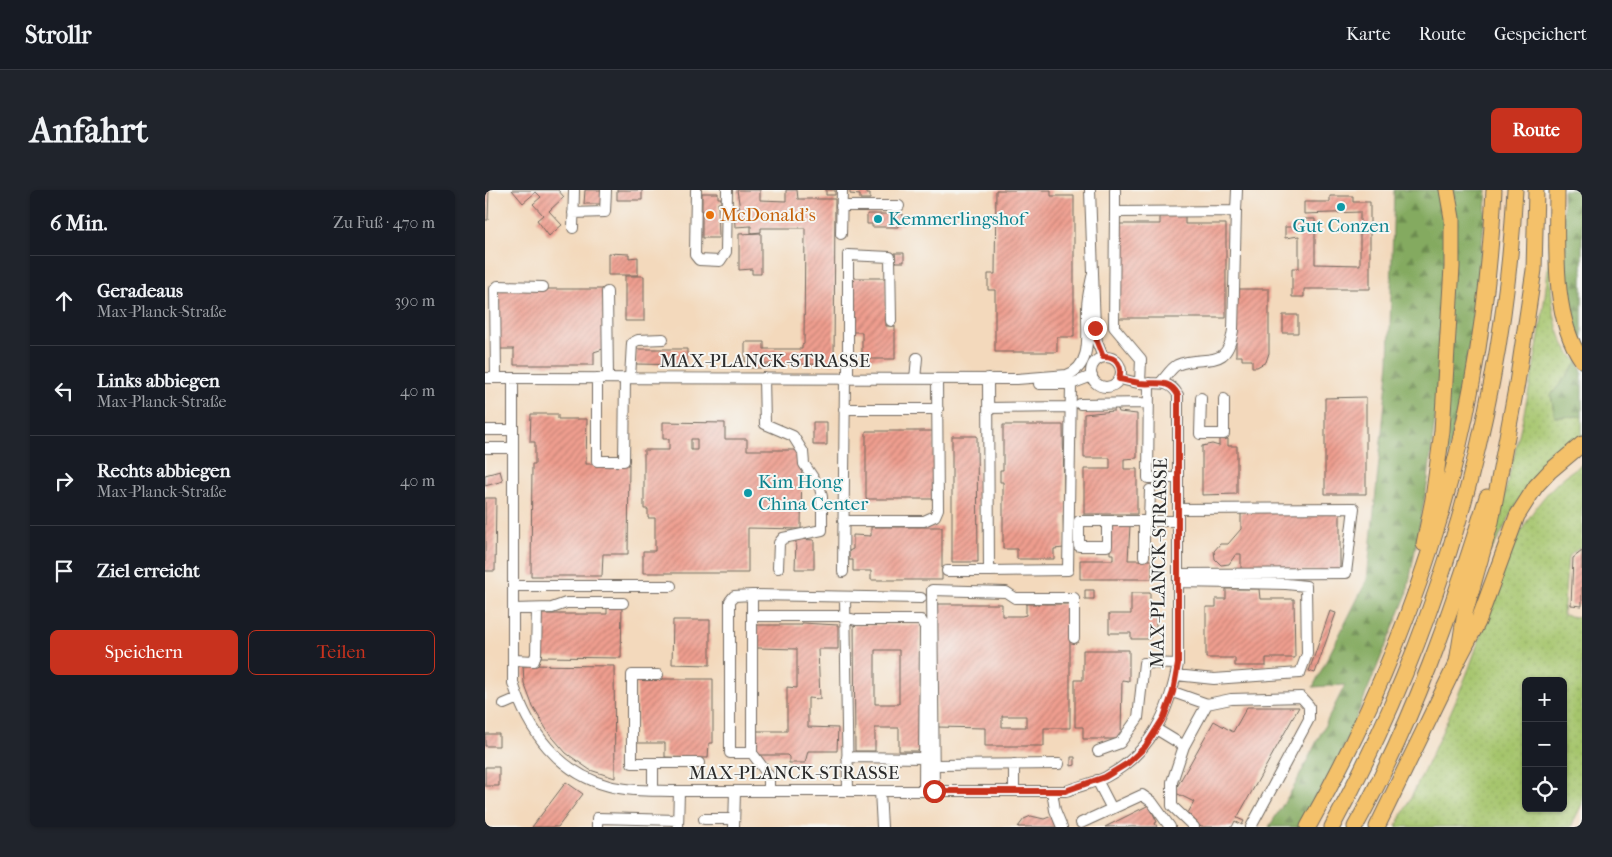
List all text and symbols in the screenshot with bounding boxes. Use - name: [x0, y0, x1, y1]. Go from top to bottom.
- text: Strollr: [25, 21, 92, 49]
- text: Karte: [1346, 24, 1391, 45]
- text: Route: [1419, 24, 1466, 45]
- text: Gespeichert: [1494, 24, 1587, 45]
- button: Route: [1491, 108, 1582, 153]
- text: Anfahrt: [30, 110, 148, 151]
- marker: Gut Conzen: [1335, 201, 1347, 213]
- place label: McDonald's: [720, 204, 816, 226]
- place label: Kemmerlingshof: [888, 208, 1029, 230]
- marker: McDonald's: [704, 209, 716, 221]
- text: 6 Min.: [50, 211, 108, 235]
- text: Zu Fuß · 470 m: [333, 213, 435, 232]
- marker: Kemmerlingshof: [872, 213, 884, 225]
- place label: Gut Conzen: [1292, 215, 1390, 237]
- text: Geradeaus: [97, 280, 183, 302]
- icon: ahead: [50, 287, 78, 315]
- text: 390 m: [394, 291, 435, 310]
- text: Max-Planck-Straße: [97, 302, 226, 321]
- route end: [1084, 317, 1107, 340]
- street label: MAX-PLANCK-STRASSE: [660, 350, 871, 372]
- text: Links abbiegen: [97, 370, 220, 392]
- icon: left: [50, 377, 78, 405]
- text: 40 m: [400, 381, 435, 400]
- text: Max-Planck-Straße: [97, 392, 226, 411]
- street label: MAX-PLANCK-STRASSE: [1146, 457, 1172, 668]
- text: Rechts abbiegen: [97, 460, 231, 482]
- icon: right: [50, 467, 78, 495]
- text: 40 m: [400, 471, 435, 490]
- place label: Kim Hong China Center: [758, 471, 869, 515]
- text: Max-Planck-Straße: [97, 482, 226, 501]
- marker: Kim Hong China Center: [742, 487, 754, 499]
- icon: arrive: [50, 557, 78, 585]
- text: Ziel erreicht: [97, 560, 200, 582]
- button: Speichern: [50, 630, 238, 675]
- button: Teilen: [248, 630, 435, 675]
- map controls: [1522, 677, 1567, 812]
- button: +: [1522, 677, 1567, 722]
- button: −: [1522, 722, 1567, 767]
- street label: MAX-PLANCK-STRASSE: [689, 762, 900, 784]
- button: locate: [1522, 767, 1567, 812]
- route start: [923, 780, 946, 803]

